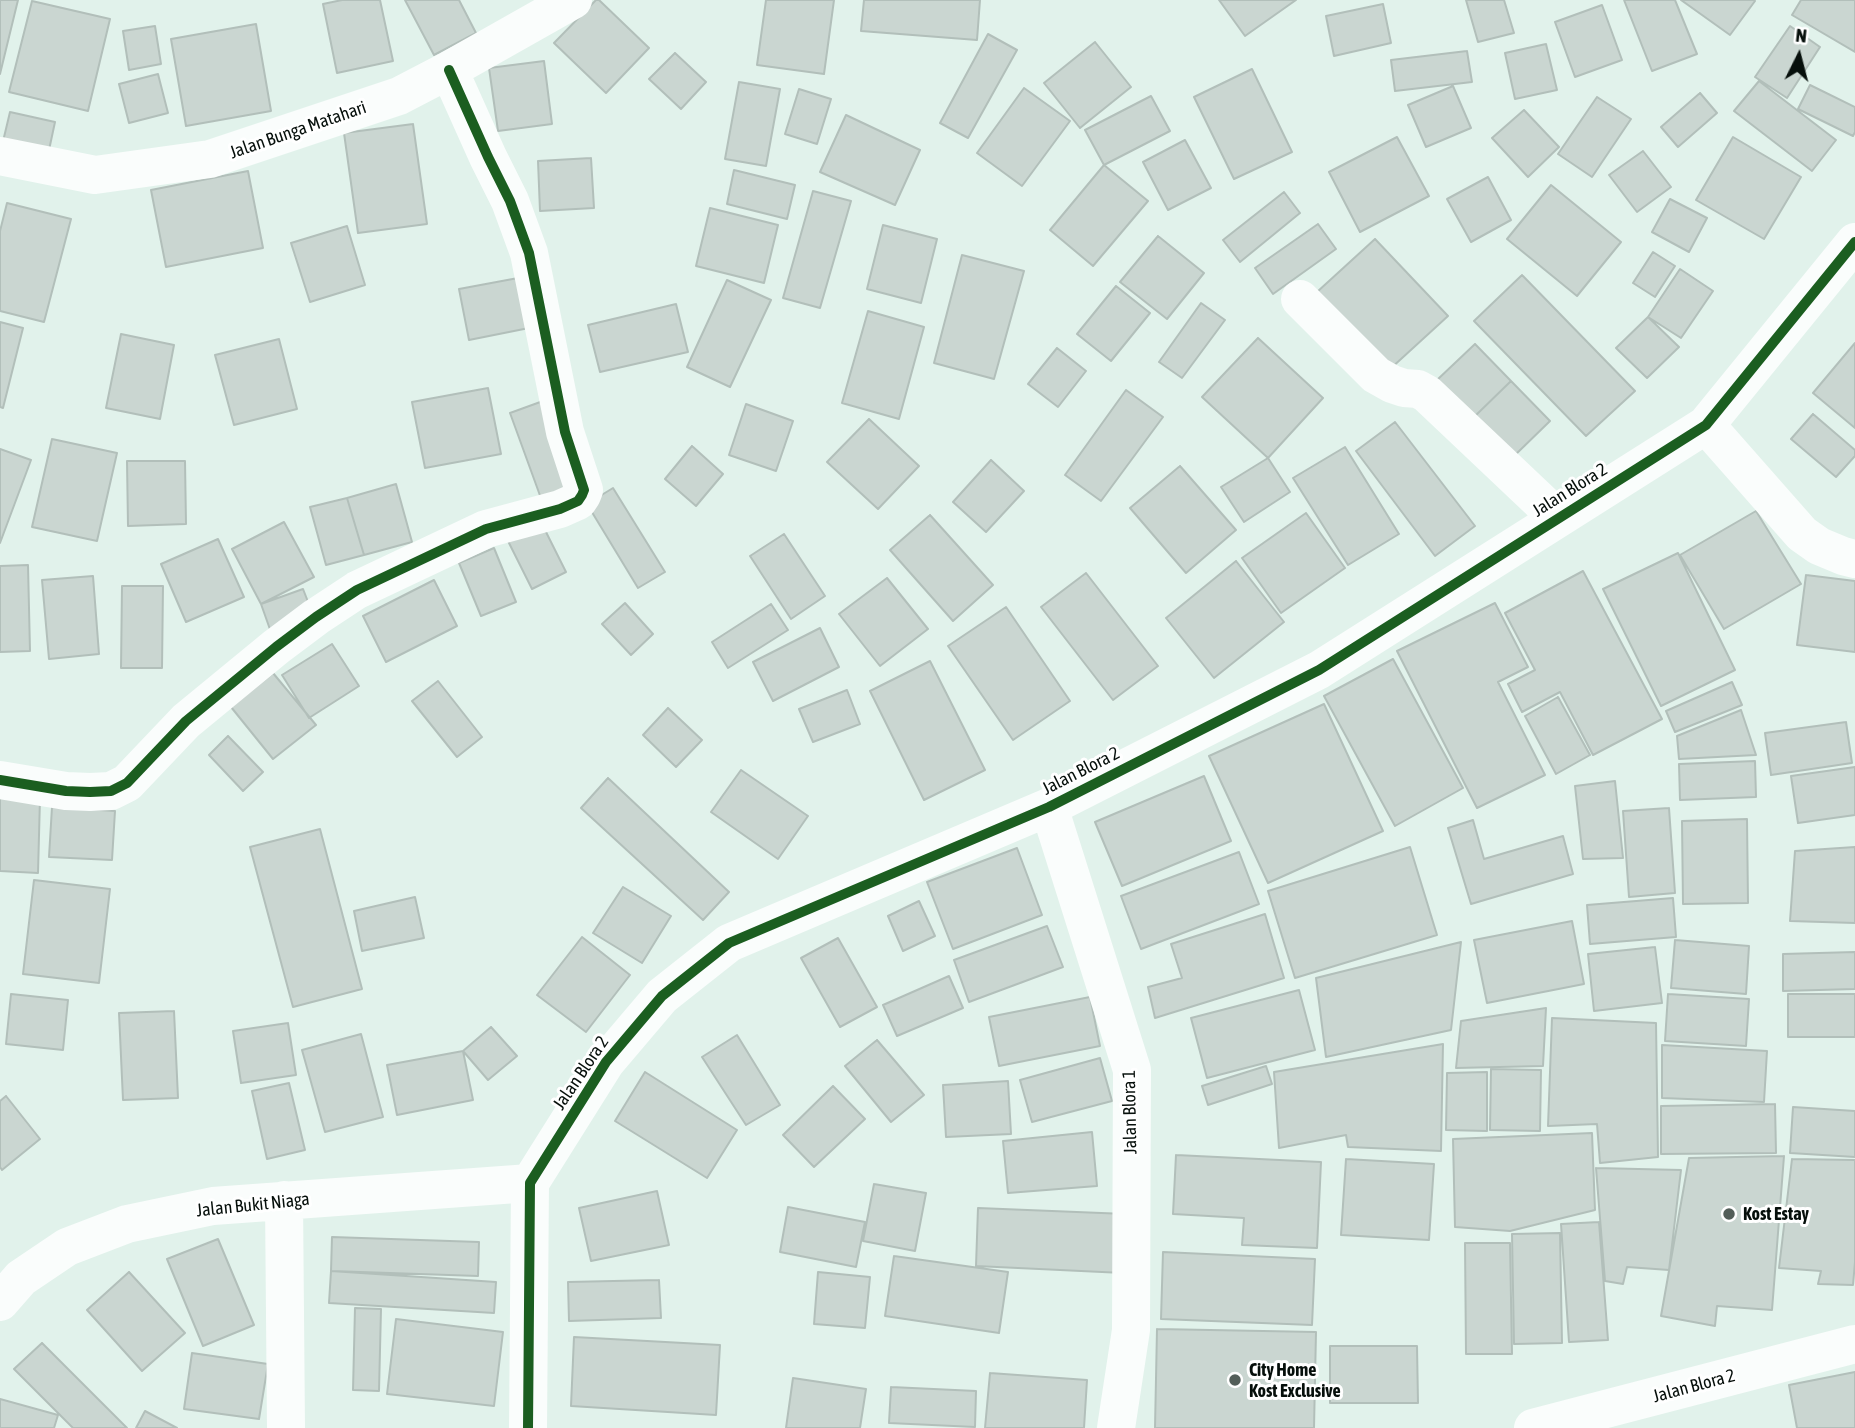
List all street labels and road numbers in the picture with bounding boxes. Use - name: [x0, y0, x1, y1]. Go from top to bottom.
- street label: Jalan Bunga Matahari: [227, 96, 369, 164]
- street label: Jalan Blora 2: [1529, 459, 1611, 521]
- street label: Jalan Blora 2: [1039, 742, 1123, 800]
- street label: Jalan Blora 2: [548, 1032, 614, 1114]
- street label: Jalan Blora 1: [1118, 1070, 1142, 1154]
- street label: Jalan Bukit Niaga: [195, 1188, 311, 1222]
- street label: Jalan Blora 2: [1650, 1365, 1738, 1407]

